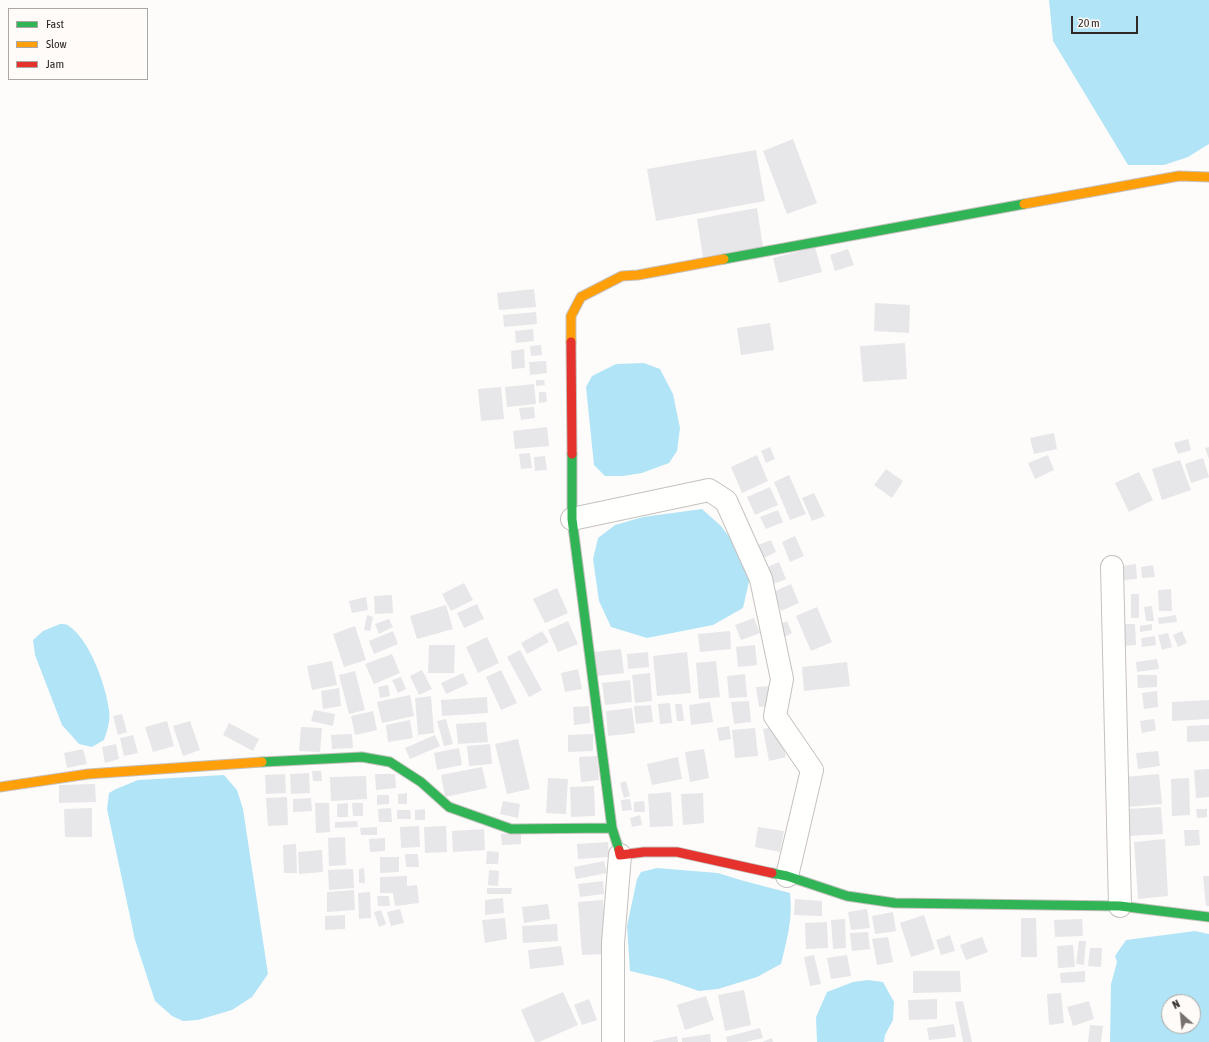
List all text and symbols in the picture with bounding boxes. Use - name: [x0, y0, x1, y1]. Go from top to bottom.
- legend: [8, 8, 148, 80]
- scale bar: [1073, 8, 1140, 34]
- text: 20 m: [1078, 16, 1100, 30]
- text: Fast: [46, 17, 64, 31]
- text: Slow: [46, 37, 67, 51]
- text: Jam: [46, 57, 64, 71]
- north arrow: [1161, 994, 1201, 1034]
- text: N: [1170, 997, 1182, 1011]

